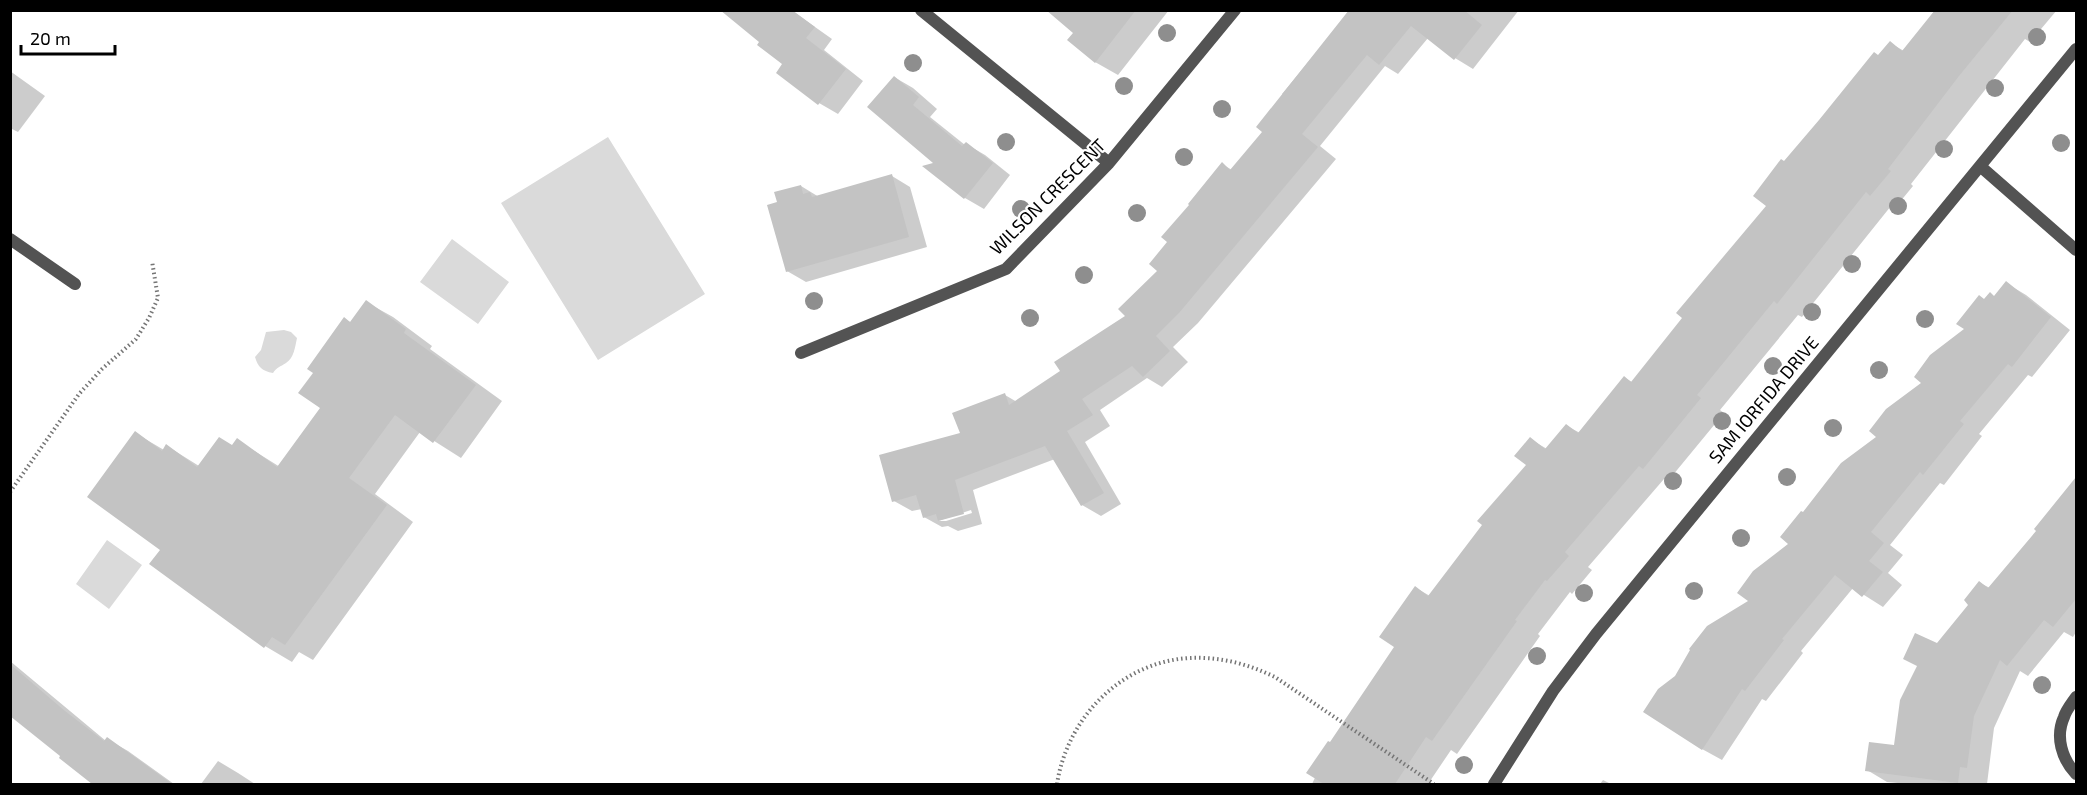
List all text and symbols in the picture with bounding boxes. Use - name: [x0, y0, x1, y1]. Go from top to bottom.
- scale bar: [21, 18, 116, 56]
- text: 20 m: [30, 27, 71, 49]
- street label: WILSON CRESCENT: [985, 133, 1110, 259]
- street label: SAM IORFIDA DRIVE: [1704, 331, 1823, 467]

